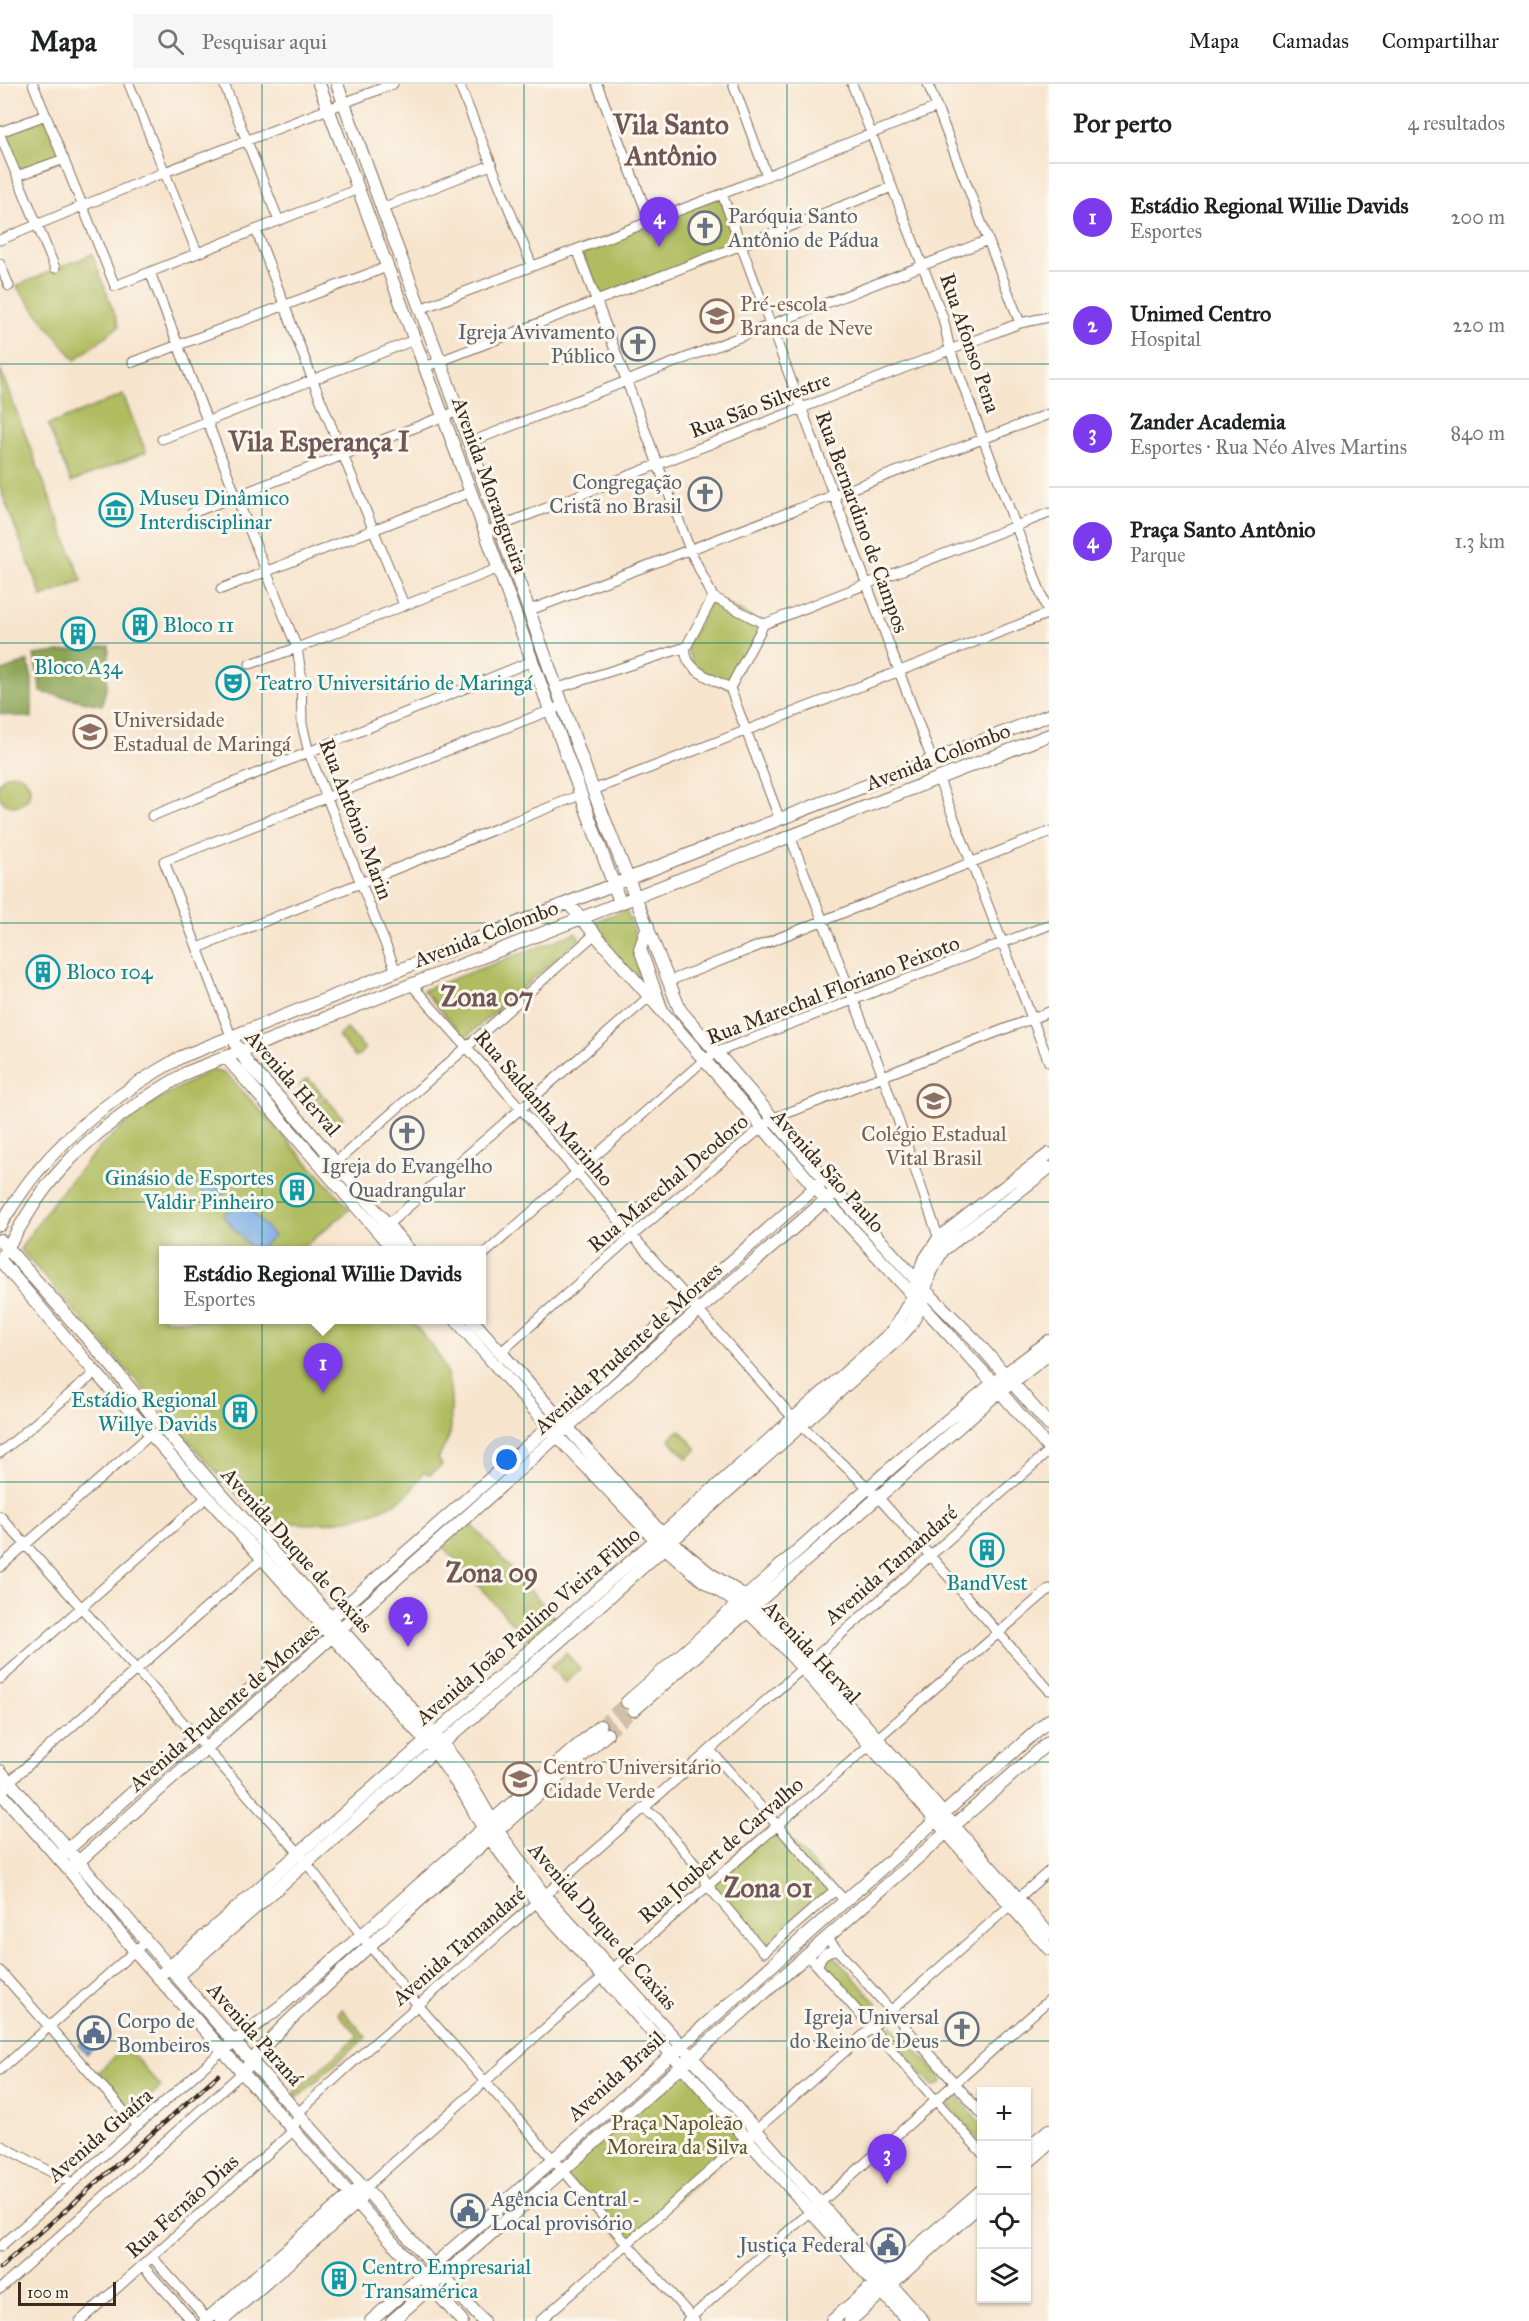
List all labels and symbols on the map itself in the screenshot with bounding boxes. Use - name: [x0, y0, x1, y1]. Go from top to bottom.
- district label: Vila Santo Antônio: [612, 108, 729, 172]
- pin: 4: [640, 198, 678, 247]
- place label: Paróquia Santo Antônio de Pádua: [727, 203, 879, 253]
- church icon: Paróquia Santo Antônio de Pádua: [687, 210, 723, 246]
- street label: Rua Afonso Pena: [934, 270, 1006, 416]
- place label: Pré-escola Branca de Neve: [740, 291, 873, 341]
- school or university icon: Pré-escola Branca de Neve: [699, 298, 735, 334]
- place label: Igreja Avivamento Público: [458, 319, 615, 369]
- church icon: Igreja Avivamento Público: [620, 326, 656, 362]
- street label: Rua São Silvestre: [686, 366, 834, 444]
- street label: Avenida Morangueira: [446, 392, 534, 577]
- street label: Rua Bernardino de Campos: [810, 408, 914, 636]
- district label: Vila Esperança I: [228, 425, 410, 459]
- place label: Congregação Cristã no Brasil: [549, 469, 682, 519]
- church icon: Congregação Cristã no Brasil: [687, 476, 723, 512]
- place label: Museu Dinâmico Interdisciplinar: [139, 485, 290, 535]
- museum icon: Museu Dinâmico Interdisciplinar: [98, 492, 134, 528]
- building icon: Bloco 11: [122, 607, 158, 643]
- place label: Bloco 11: [163, 612, 234, 638]
- building icon: Bloco A34: [60, 616, 96, 652]
- place label: Bloco A34: [34, 654, 124, 680]
- theatre icon: Teatro Universitário de Maringá: [215, 665, 251, 701]
- place label: Teatro Universitário de Maringá: [256, 670, 533, 696]
- place label: Universidade Estadual de Maringá: [113, 707, 291, 757]
- school or university icon: Universidade Estadual de Maringá: [72, 714, 108, 750]
- street label: Avenida Colombo: [861, 717, 1014, 797]
- street label: Rua Antônio Marin: [313, 735, 399, 903]
- street label: Avenida Colombo: [409, 894, 562, 974]
- street label: Rua Marechal Floriano Peixoto: [703, 930, 963, 1050]
- building icon: Bloco 104: [25, 954, 61, 990]
- place label: Bloco 104: [66, 959, 154, 985]
- district label: Zona 07: [441, 980, 533, 1013]
- street label: Avenida Herval: [239, 1024, 346, 1142]
- street label: Rua Saldanha Marinho: [469, 1024, 619, 1192]
- school or university icon: Colégio Estadual Vital Brasil: [916, 1083, 952, 1119]
- street label: Avenida São Paulo: [765, 1103, 890, 1238]
- street label: Rua Marechal Deodoro: [582, 1108, 754, 1258]
- church icon: Igreja do Evangelho Quadrangular: [389, 1115, 425, 1151]
- place label: Colégio Estadual Vital Brasil: [861, 1121, 1007, 1171]
- place label: Igreja do Evangelho Quadrangular: [322, 1153, 493, 1203]
- place label: Ginásio de Esportes Valdir Pinheiro: [105, 1165, 274, 1215]
- building icon: Ginásio de Esportes Valdir Pinheiro: [279, 1172, 315, 1208]
- street label: Avenida Prudente de Moraes: [528, 1257, 727, 1440]
- pin: 1: [304, 1344, 342, 1393]
- place label: Estádio Regional Willye Davids: [71, 1387, 217, 1437]
- building icon: Estádio Regional Willye Davids: [222, 1394, 258, 1430]
- your location: [492, 1445, 521, 1474]
- street label: Avenida Duque de Caxias: [215, 1461, 378, 1638]
- street label: Avenida Tamandaré: [818, 1500, 963, 1631]
- street label: Avenida João Paulino Vieira Filho: [410, 1521, 646, 1731]
- building icon: BandVest: [969, 1532, 1005, 1568]
- district label: Zona 09: [446, 1556, 538, 1590]
- place label: BandVest: [946, 1570, 1028, 1596]
- street label: Avenida Herval: [757, 1594, 867, 1709]
- pin: 2: [388, 1598, 428, 1647]
- street label: Avenida Prudente de Moraes: [123, 1617, 325, 1798]
- place label: Centro Universitário Cidade Verde: [543, 1754, 721, 1804]
- school or university icon: Centro Universitário Cidade Verde: [502, 1761, 538, 1797]
- street label: Rua Joubert de Carvalho: [633, 1771, 809, 1929]
- street label: Avenida Duque de Caxias: [522, 1836, 683, 2015]
- district label: Zona 01: [724, 1871, 813, 1904]
- street label: Avenida Tamandaré: [386, 1881, 531, 2012]
- street label: Avenida Paraná: [201, 1976, 308, 2091]
- place label: Igreja Universal do Reino de Deus: [789, 2004, 939, 2054]
- place label: Corpo de Bombeiros: [117, 2008, 210, 2058]
- church icon: Igreja Universal do Reino de Deus: [944, 2011, 980, 2047]
- public building icon: Corpo de Bombeiros: [76, 2015, 112, 2051]
- street label: Avenida Brasil: [561, 2025, 670, 2127]
- street label: Avenida Guaíra: [41, 2082, 158, 2188]
- park label: Praça Napoleão Moreira da Silva: [606, 2110, 748, 2160]
- pin: 3: [868, 2134, 906, 2184]
- street label: Rua Fernão Dias: [120, 2148, 244, 2264]
- place label: Agência Central - Local provisório: [490, 2186, 640, 2236]
- public building icon: Agência Central - Local provisório: [450, 2193, 486, 2229]
- public building icon: Justiça Federal: [870, 2227, 906, 2263]
- place label: Justiça Federal: [737, 2232, 865, 2258]
- place label: Centro Empresarial Transamérica: [362, 2254, 531, 2304]
- building icon: Centro Empresarial Transamérica: [321, 2261, 357, 2297]
- scale bar: [18, 2279, 116, 2306]

